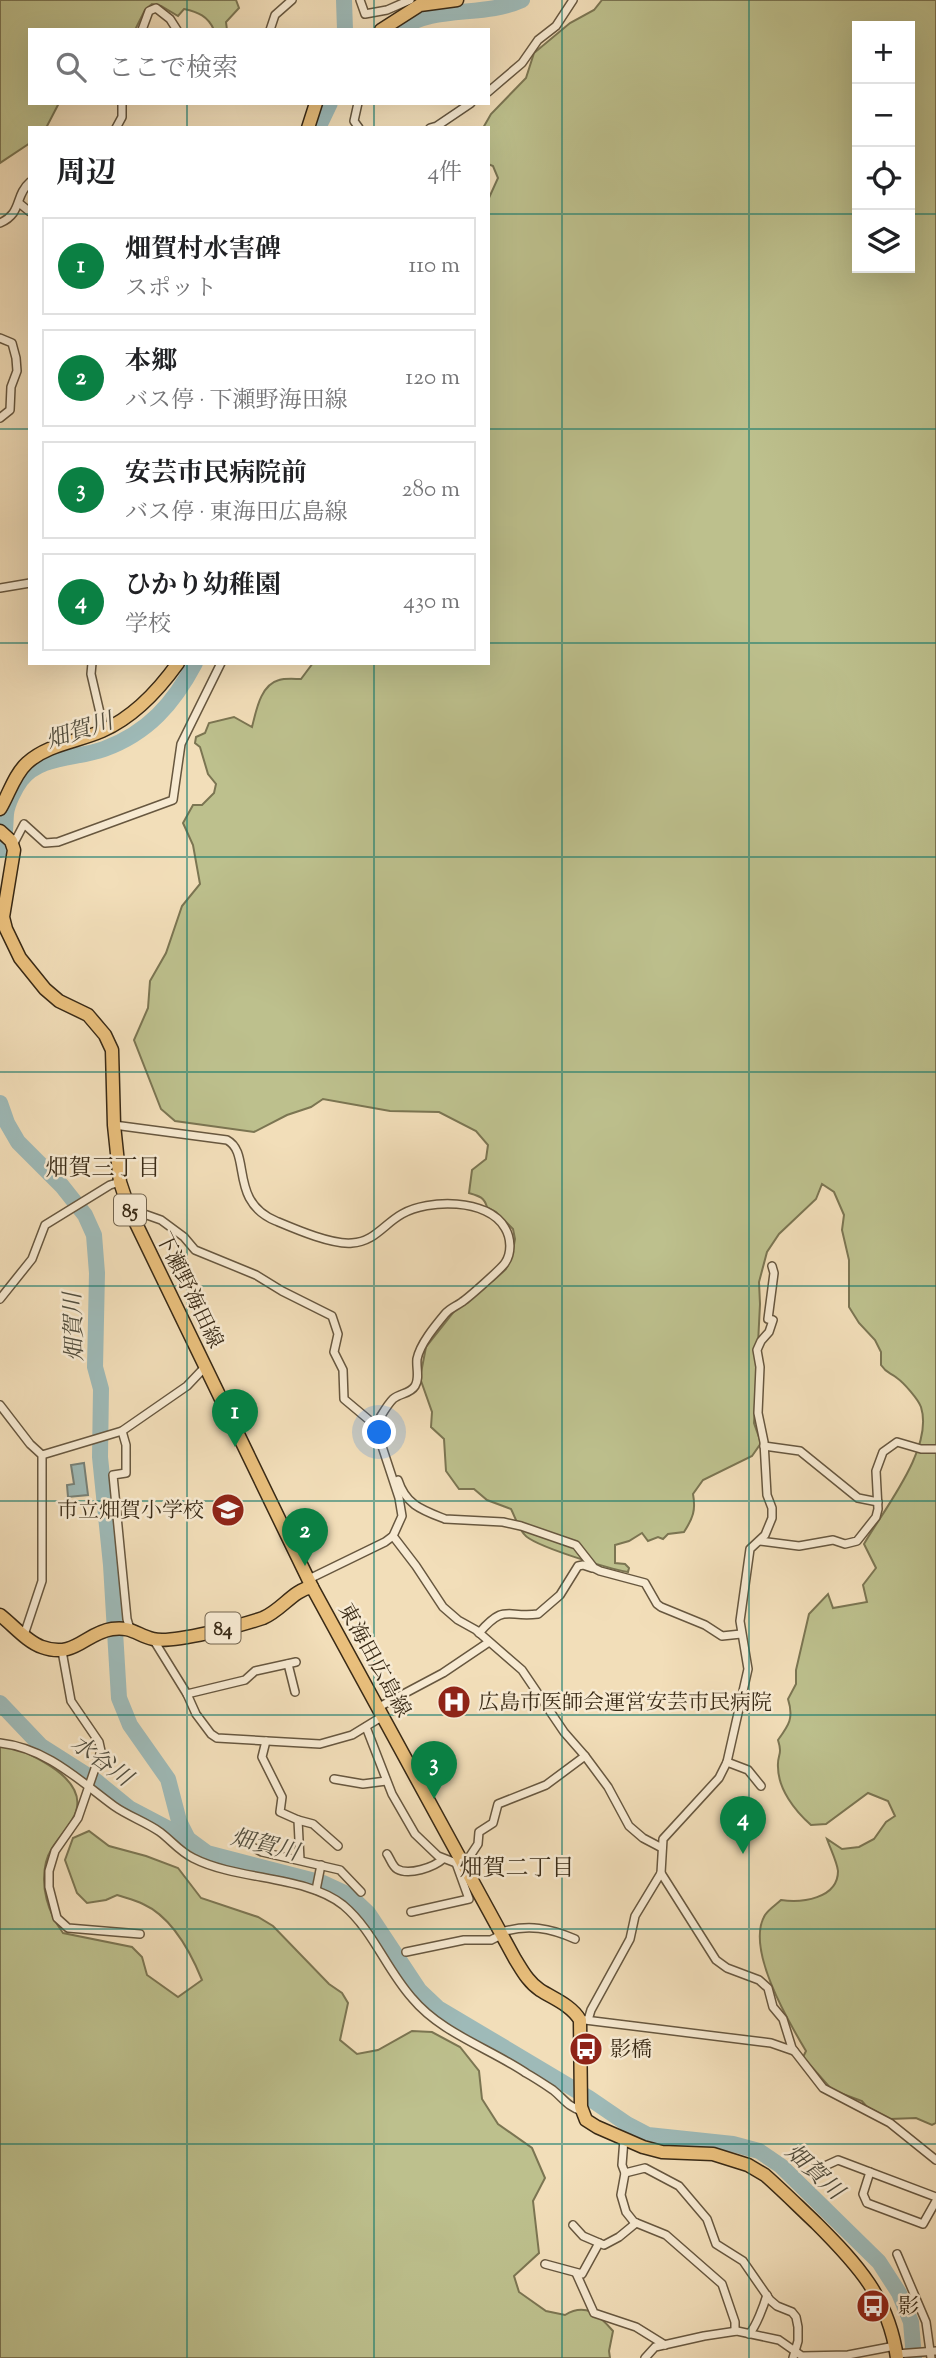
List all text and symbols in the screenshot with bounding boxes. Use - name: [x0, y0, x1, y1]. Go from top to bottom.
- map controls: [852, 21, 915, 273]
- button: +: [852, 21, 915, 84]
- search box: [28, 28, 490, 105]
- icon: search: [52, 48, 90, 86]
- text: ここで検索: [108, 51, 238, 88]
- button: −: [852, 84, 915, 147]
- button: locate: [852, 147, 915, 210]
- text: 周辺: [56, 153, 116, 196]
- text: 4件: [427, 157, 462, 190]
- button: layers: [852, 210, 915, 273]
- text: 畑賀村水害碑: [125, 232, 281, 269]
- text: 1: [77, 250, 85, 283]
- text: 110 m: [409, 250, 460, 283]
- text: スポット: [125, 273, 217, 306]
- text: 本郷: [125, 344, 177, 381]
- text: 2: [76, 362, 86, 395]
- text: 120 m: [405, 362, 460, 395]
- text: バス停 · 下瀬野海田線: [125, 385, 348, 418]
- text: 安芸市民病院前: [125, 456, 307, 493]
- text: 3: [76, 474, 86, 507]
- text: 280 m: [402, 474, 460, 507]
- text: バス停 · 東海田広島線: [125, 497, 348, 530]
- text: ひかり幼稚園: [125, 568, 281, 605]
- text: 4: [75, 586, 87, 619]
- text: 430 m: [403, 586, 460, 619]
- text: 学校: [125, 609, 171, 642]
- water label: 畑賀川: [42, 705, 121, 759]
- district label: 畑賀三丁目: [46, 1153, 161, 1186]
- road number: 85: [114, 1194, 146, 1226]
- street label: 下瀬野海田線: [147, 1228, 229, 1354]
- water label: 畑賀川: [58, 1289, 93, 1362]
- pin: 1: [212, 1389, 258, 1447]
- your location: [362, 1415, 396, 1449]
- school or university icon: 市立畑賀小学校: [209, 1491, 247, 1529]
- place label: 市立畑賀小学校: [57, 1497, 204, 1527]
- pin: 2: [282, 1508, 328, 1566]
- street label: 東海田広島線: [330, 1599, 417, 1723]
- road number: 84: [206, 1612, 241, 1644]
- hospital icon: 広島市医師会運営安芸市民病院: [435, 1683, 473, 1721]
- place label: 広島市医師会運営安芸市民病院: [478, 1689, 772, 1719]
- water label: 水谷川: [63, 1728, 141, 1797]
- pin: 3: [411, 1741, 457, 1799]
- pin: 4: [720, 1796, 766, 1854]
- water label: 畑賀川: [227, 1822, 305, 1872]
- district label: 畑賀二丁目: [460, 1853, 575, 1886]
- bus stop icon: 影橋: [567, 2030, 605, 2068]
- place label: 影橋: [610, 2036, 652, 2066]
- water label: 畑賀川: [777, 2137, 852, 2210]
- bus stop icon: 影: [854, 2287, 892, 2325]
- place label: 影: [898, 2293, 919, 2323]

